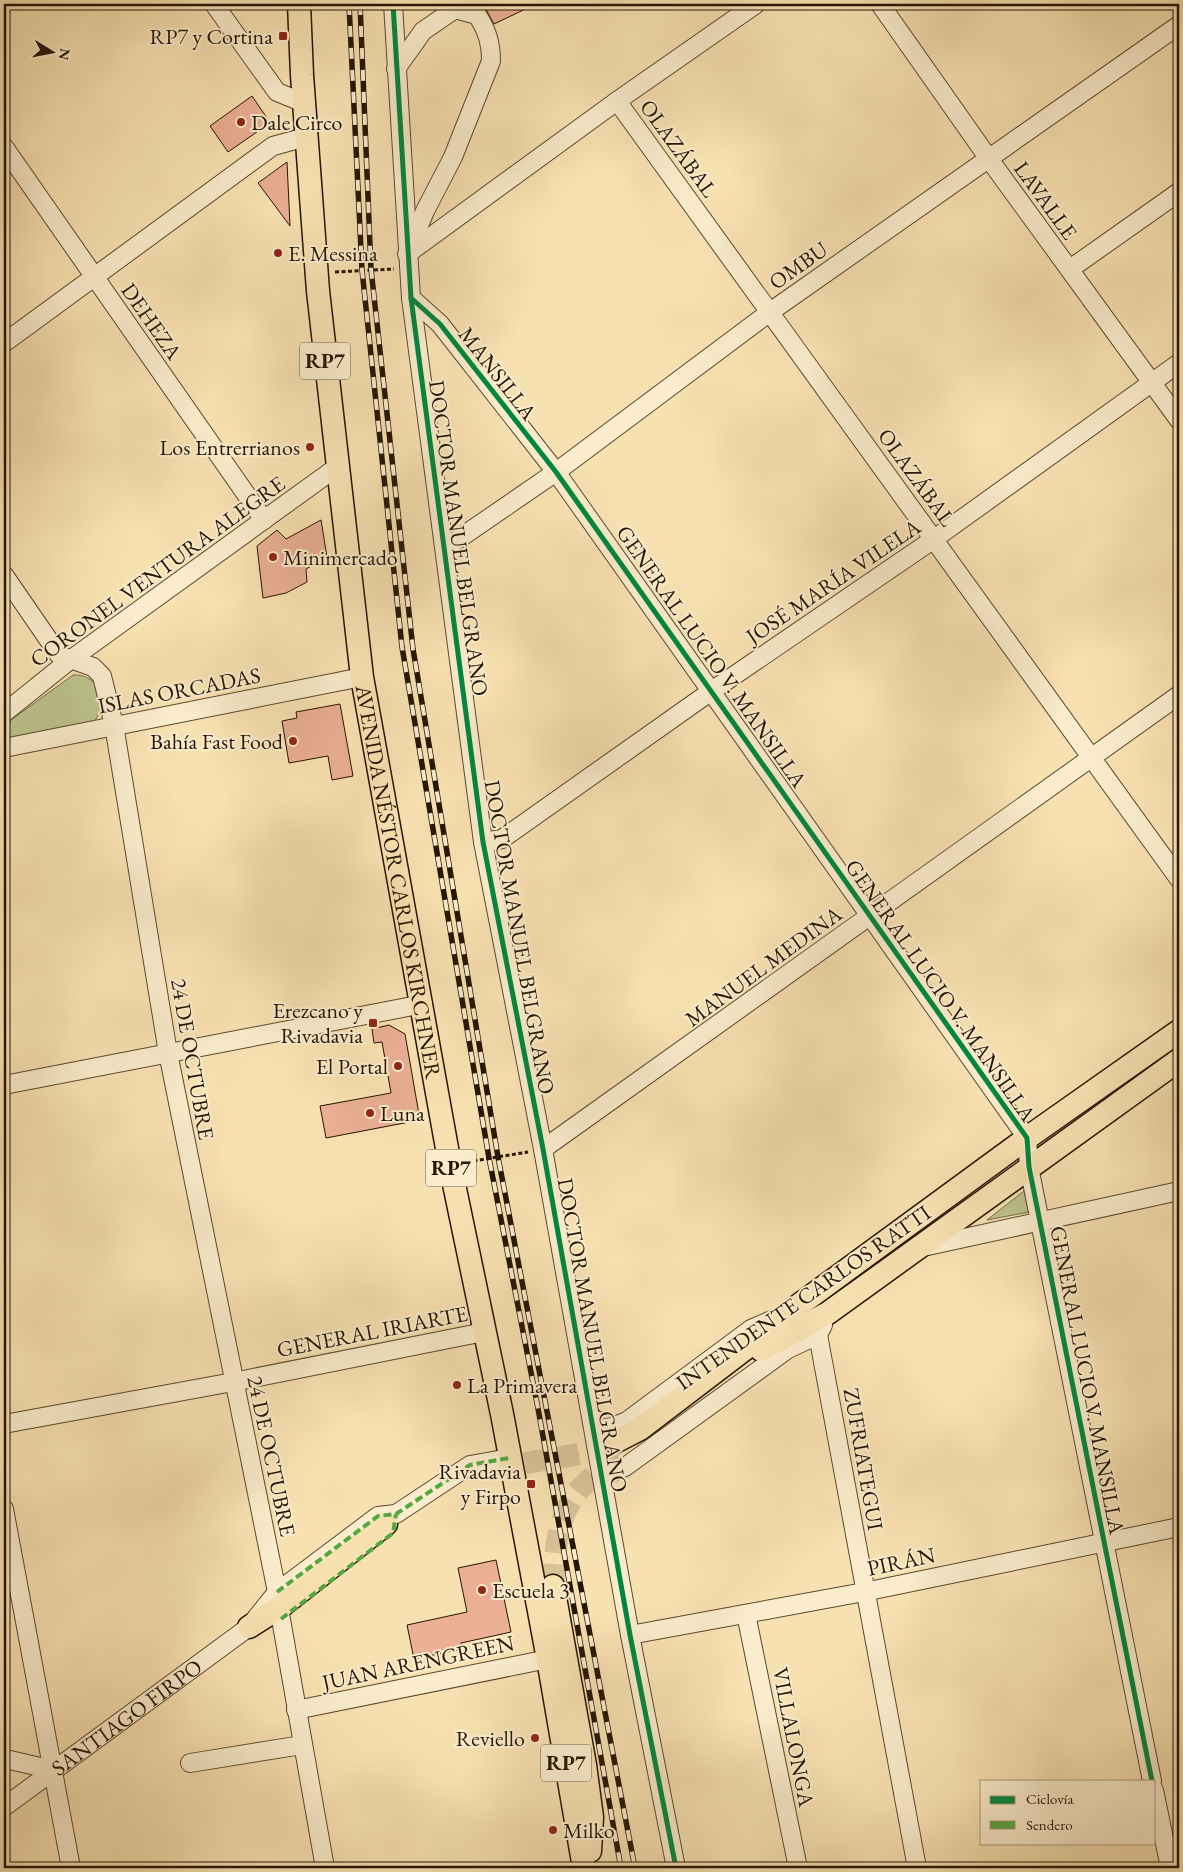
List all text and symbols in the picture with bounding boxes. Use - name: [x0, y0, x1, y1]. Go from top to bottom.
- place label: RP7 y Cortina: [150, 22, 273, 51]
- north arrow: [28, 28, 78, 78]
- marker: RP7 y Cortina: [277, 30, 289, 42]
- text: N: [55, 47, 75, 62]
- street label: OLAZÁBAL: [633, 94, 724, 203]
- place label: Dale Circo: [251, 108, 342, 137]
- marker: Dale Circo: [235, 116, 247, 128]
- street label: LAVALLE: [1007, 155, 1084, 245]
- street label: OMBU: [763, 234, 834, 296]
- place label: E. Messina: [288, 239, 378, 268]
- marker: E. Messina: [272, 247, 284, 259]
- street label: DEHEZA: [115, 277, 189, 366]
- street label: MANSILLA: [452, 321, 544, 427]
- road number: RP7: [300, 342, 350, 380]
- street label: DOCTOR MANUEL BELGRANO: [422, 378, 495, 698]
- street label: OLAZÁBAL: [871, 423, 962, 532]
- place label: Los Entrerrianos: [159, 433, 300, 462]
- marker: Los Entrerrianos: [304, 441, 316, 453]
- street label: CORONEL VENTURA ALEGRE: [24, 469, 291, 674]
- street label: JOSÉ MARÍA VILELA: [739, 512, 927, 652]
- street label: GENERAL LUCIO V. MANSILLA: [610, 519, 814, 794]
- place label: Minimercado: [283, 543, 398, 572]
- marker: Minimercado: [267, 551, 279, 563]
- street label: ISLAS ORCADAS: [95, 661, 263, 720]
- street label: AVENIDA NÉSTOR CARLOS KIRCHNER: [349, 682, 448, 1081]
- place label: Bahía Fast Food: [150, 727, 284, 756]
- marker: Bahía Fast Food: [287, 735, 299, 747]
- street label: DOCTOR MANUEL BELGRANO: [478, 778, 561, 1097]
- street label: GENERAL LUCIO V. MANSILLA: [839, 853, 1043, 1128]
- street label: MANUEL MEDINA: [679, 899, 848, 1033]
- street label: 24 DE OCTUBRE: [164, 976, 221, 1142]
- place label: Erezcano y Rivadavia: [272, 996, 363, 1050]
- marker: Erezcano y Rivadavia: [367, 1017, 379, 1029]
- place label: El Portal: [316, 1052, 388, 1081]
- marker: El Portal: [392, 1060, 404, 1072]
- place label: Luna: [380, 1099, 425, 1128]
- marker: Luna: [364, 1107, 376, 1119]
- road number: RP7: [426, 1150, 476, 1186]
- street label: DOCTOR MANUEL BELGRANO: [551, 1176, 634, 1495]
- street label: INTENDENTE CARLOS RATTI: [670, 1198, 937, 1397]
- street label: GENERAL LUCIO V. MANSILLA: [1043, 1223, 1132, 1538]
- street label: GENERAL IRIARTE: [274, 1299, 470, 1364]
- place label: La Primavera: [467, 1371, 577, 1400]
- street label: 24 DE OCTUBRE: [240, 1373, 303, 1539]
- marker: La Primavera: [451, 1379, 463, 1391]
- street label: ZUFRIATEGUI: [837, 1386, 890, 1533]
- place label: Rivadavia y Firpo: [439, 1457, 521, 1511]
- marker: Rivadavia y Firpo: [525, 1478, 537, 1490]
- street label: PIRÁN: [864, 1540, 938, 1583]
- place label: Escuela 3: [492, 1576, 570, 1605]
- marker: Escuela 3: [476, 1584, 488, 1596]
- street label: JUAN ARENGREEN: [318, 1628, 517, 1697]
- street label: SANTIAGO FIRPO: [46, 1652, 208, 1782]
- street label: VILLALONGA: [766, 1665, 821, 1810]
- place label: Reviello: [456, 1724, 525, 1753]
- marker: Reviello: [529, 1732, 541, 1744]
- road number: RP7: [541, 1745, 591, 1782]
- legend: [980, 1780, 1156, 1844]
- text: Ciclovía: [1026, 1789, 1073, 1808]
- text: Sendero: [1026, 1815, 1073, 1834]
- place label: Milko: [563, 1816, 615, 1845]
- marker: Milko: [547, 1824, 559, 1836]

